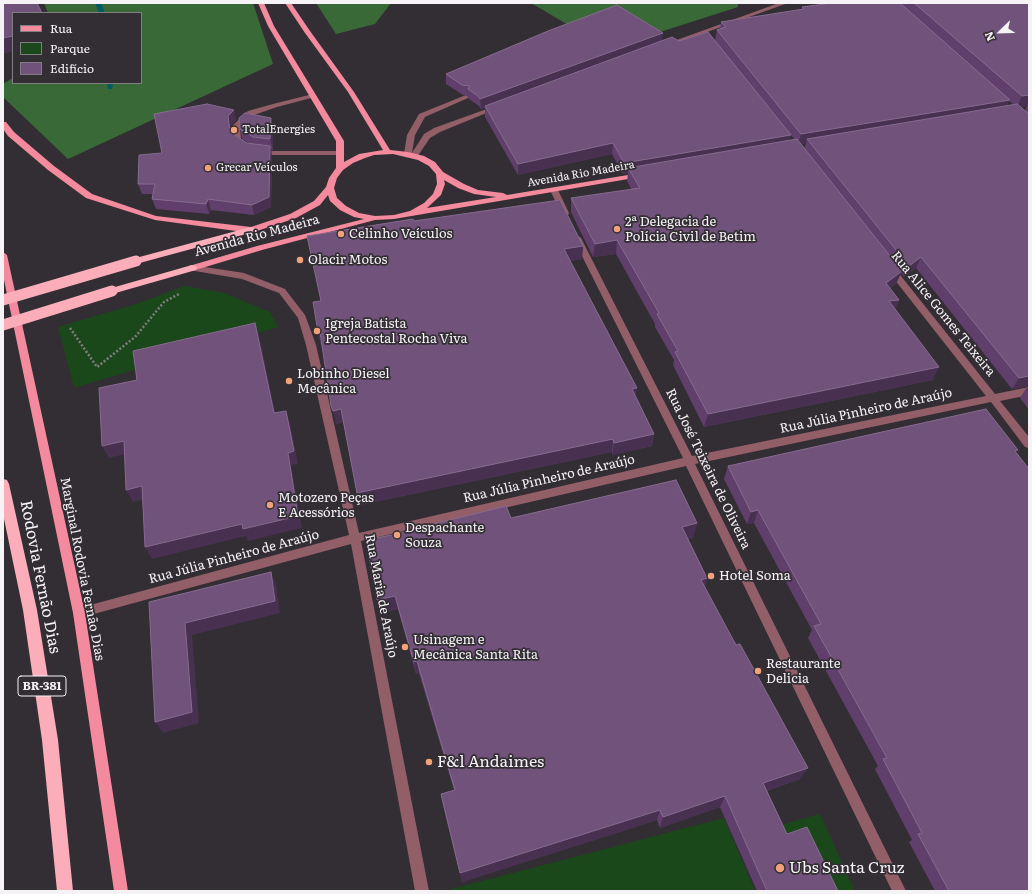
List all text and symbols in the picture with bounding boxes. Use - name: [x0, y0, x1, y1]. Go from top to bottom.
- legend: [12, 12, 142, 84]
- north arrow: [980, 12, 1020, 52]
- text: Rua: [50, 19, 72, 37]
- text: N: [980, 29, 998, 44]
- text: Parque: [50, 39, 90, 57]
- text: Edifício: [50, 59, 94, 77]
- place label: TotalEnergies: [242, 123, 315, 137]
- marker: TotalEnergies: [229, 125, 239, 135]
- street label: Avenida Rio Madeira: [526, 158, 636, 190]
- place label: Grecar Veículos: [216, 161, 297, 175]
- marker: Grecar Veículos: [203, 163, 213, 173]
- street label: Avenida Rio Madeira: [193, 212, 321, 260]
- place label: 2ª Delegacia de Polícia Civil de Betim: [625, 214, 756, 245]
- marker: 2ª Delegacia de Polícia Civil de Betim: [612, 224, 622, 234]
- place label: Celinho Veículos: [349, 226, 452, 242]
- marker: Celinho Veículos: [336, 229, 346, 239]
- street label: Rua Alice Gomes Teixeira: [888, 248, 998, 380]
- place label: Olacir Motos: [308, 252, 387, 268]
- marker: Olacir Motos: [295, 255, 305, 265]
- place label: Igreja Batista Pentecostal Rocha Viva: [325, 316, 467, 347]
- marker: Igreja Batista Pentecostal Rocha Viva: [312, 326, 322, 336]
- place label: Lobinho Diesel Mecânica: [297, 366, 390, 397]
- marker: Lobinho Diesel Mecânica: [284, 376, 294, 386]
- street label: Rua Júlia Pinheiro de Araújo: [778, 385, 954, 437]
- street label: Rua José Teixeira de Oliveira: [662, 386, 754, 552]
- street label: Rua Júlia Pinheiro de Araújo: [462, 452, 636, 506]
- street label: Marginal Rodovia Fernão Dias: [57, 476, 107, 662]
- place label: Motozero Peças E Acessórios: [278, 490, 374, 521]
- street label: Rodovia Fernão Dias: [16, 499, 64, 655]
- marker: Motozero Peças E Acessórios: [265, 500, 275, 510]
- place label: Despachante Souza: [405, 520, 484, 551]
- street label: Rua Júlia Pinheiro de Araújo: [147, 527, 321, 587]
- marker: Despachante Souza: [392, 530, 402, 540]
- street label: Rua Maria de Araújo: [361, 533, 401, 659]
- place label: Hotel Soma: [719, 568, 791, 584]
- marker: Hotel Soma: [706, 571, 716, 581]
- place label: Usinagem e Mecânica Santa Rita: [413, 632, 538, 663]
- marker: Usinagem e Mecânica Santa Rita: [400, 642, 410, 652]
- place label: Restaurante Delicia: [766, 656, 841, 687]
- marker: Restaurante Delicia: [753, 666, 763, 676]
- road number: BR-381: [18, 676, 66, 696]
- place label: F&l Andaimes: [437, 752, 544, 772]
- marker: F&l Andaimes: [424, 757, 434, 767]
- place label: Ubs Santa Cruz: [789, 858, 905, 878]
- marker: Ubs Santa Cruz: [774, 862, 786, 874]

